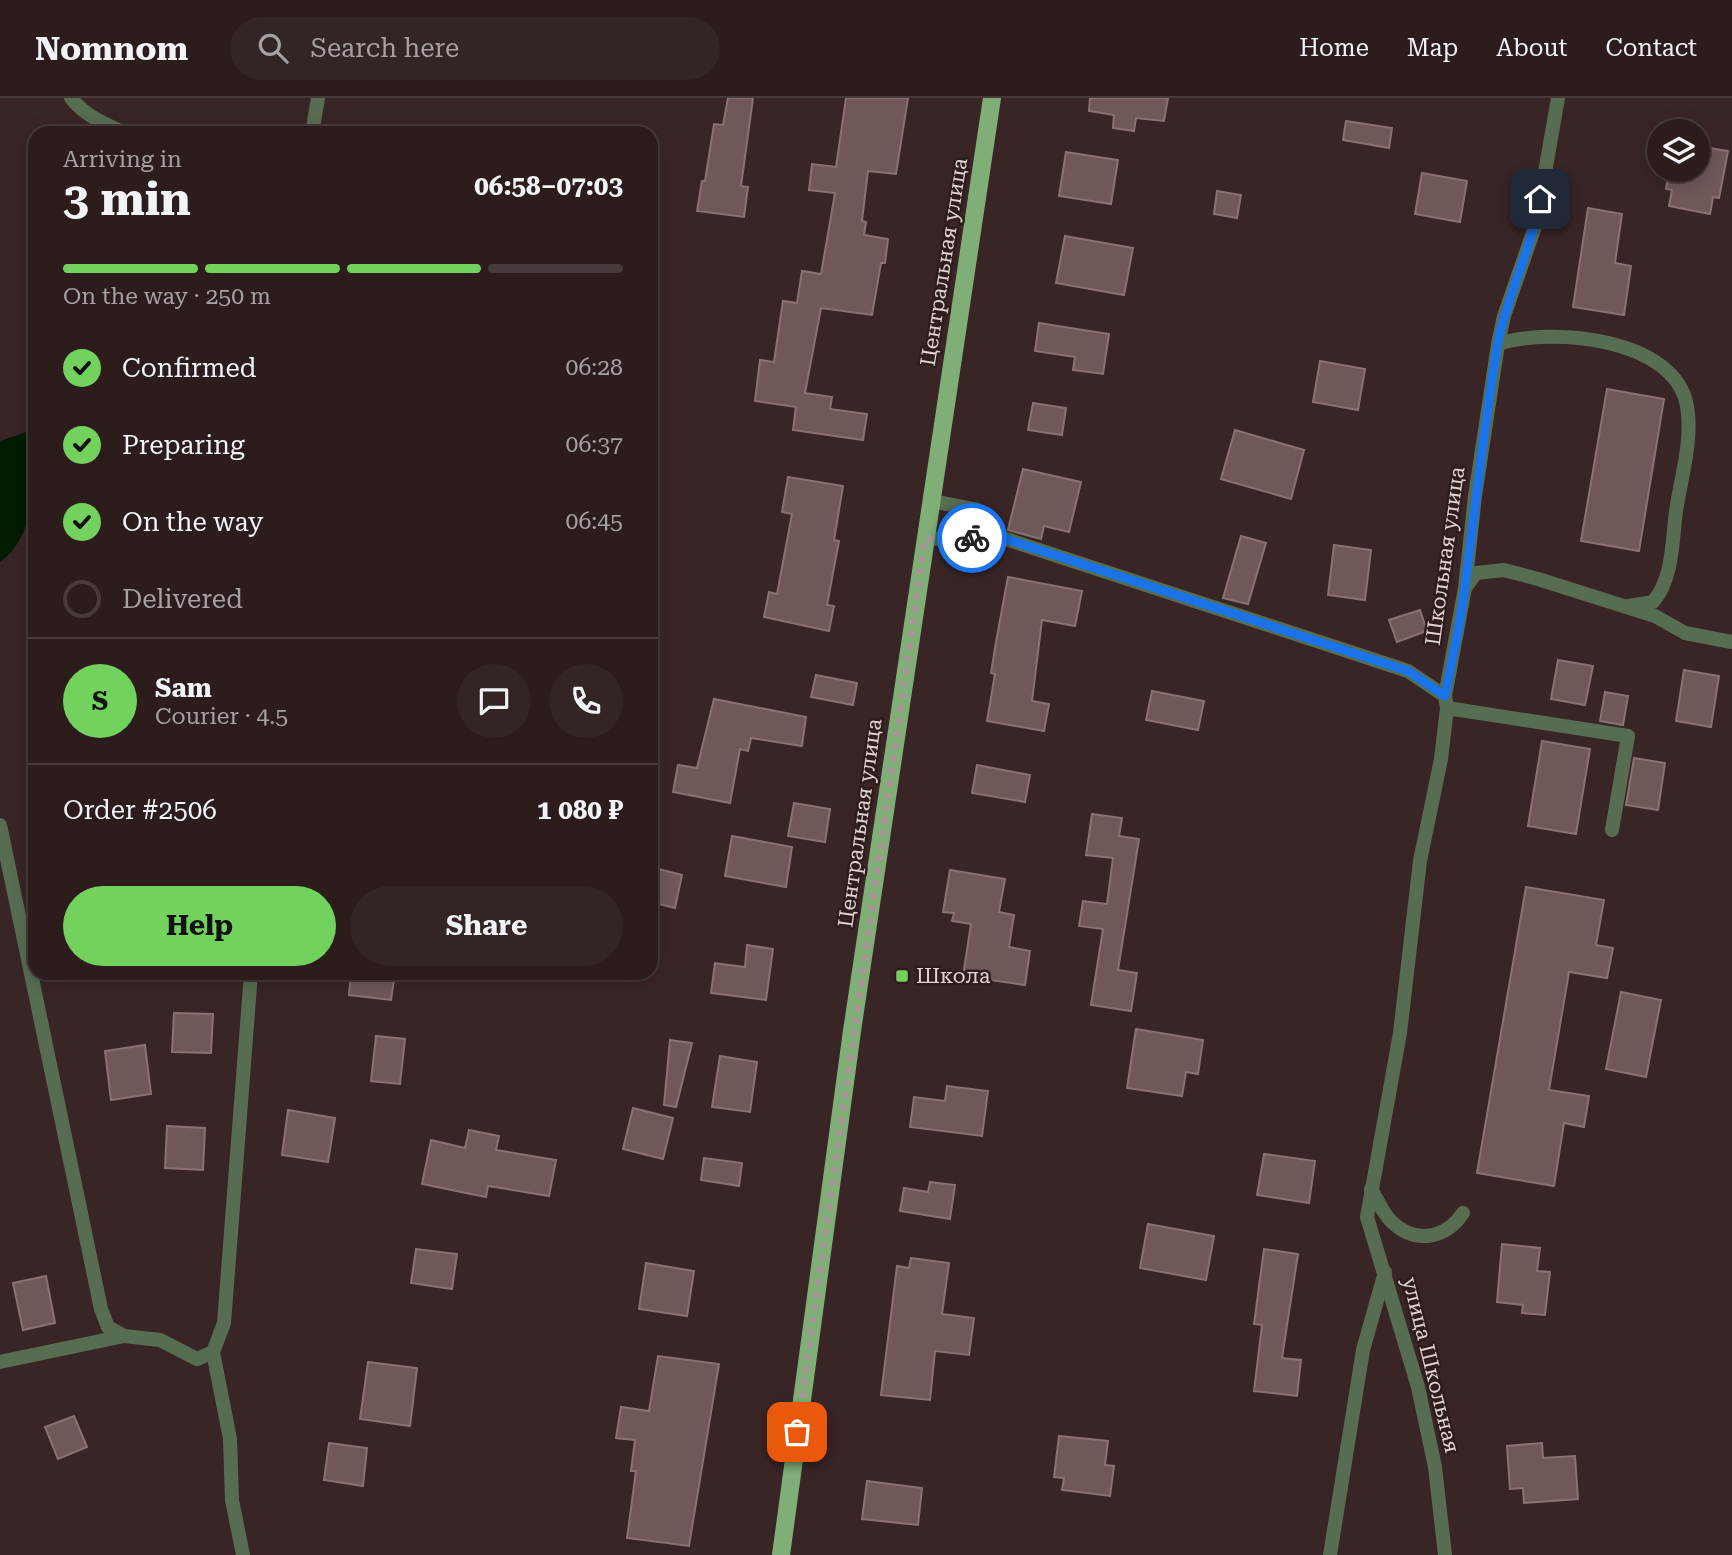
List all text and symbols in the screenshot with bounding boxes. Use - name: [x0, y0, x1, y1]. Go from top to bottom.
- search box: [230, 17, 720, 80]
- text: Nomnom: [35, 29, 188, 68]
- icon: search: [254, 29, 292, 67]
- text: Search here: [310, 33, 459, 63]
- text: Home: [1299, 34, 1369, 62]
- text: Map: [1407, 34, 1458, 62]
- text: About: [1496, 34, 1567, 62]
- text: Contact: [1605, 34, 1697, 62]
- map controls: [1647, 119, 1710, 182]
- button: layers: [1647, 119, 1710, 182]
- text: Arriving in: [63, 146, 182, 173]
- street label: Центральная улица: [916, 156, 972, 368]
- pin: [1510, 169, 1570, 229]
- text: 06:58–07:03: [474, 171, 623, 201]
- text: 3 min: [63, 172, 191, 226]
- icon: home: [1521, 180, 1559, 218]
- text: On the way · 250 m: [63, 283, 271, 310]
- icon: check: [63, 349, 101, 387]
- text: Confirmed: [122, 353, 257, 383]
- text: 06:28: [566, 354, 623, 381]
- icon: check: [63, 426, 101, 464]
- text: Preparing: [122, 430, 245, 460]
- text: 06:37: [566, 431, 623, 458]
- street label: Школьная улица: [1421, 464, 1470, 647]
- icon: check: [63, 503, 101, 541]
- courier: [937, 503, 1007, 573]
- text: On the way: [122, 507, 263, 537]
- text: 06:45: [566, 508, 623, 535]
- icon: bike: [953, 519, 991, 557]
- text: Delivered: [122, 584, 243, 614]
- button: chat: [457, 664, 531, 738]
- button: phone: [549, 664, 623, 738]
- text: Sam: [155, 673, 212, 703]
- text: S: [92, 686, 108, 716]
- text: Courier · 4.5: [155, 703, 288, 730]
- street label: Центральная улица: [833, 717, 887, 929]
- text: Order #2506: [63, 795, 217, 825]
- text: 1 080 ₽: [537, 795, 623, 825]
- button: Help: [63, 886, 336, 966]
- button: Share: [350, 886, 623, 966]
- place label: Школа: [916, 964, 991, 988]
- marker: Школа: [894, 968, 910, 984]
- street label: улица Школьная: [1398, 1275, 1464, 1455]
- pin: [767, 1402, 827, 1462]
- icon: bag: [778, 1413, 816, 1451]

